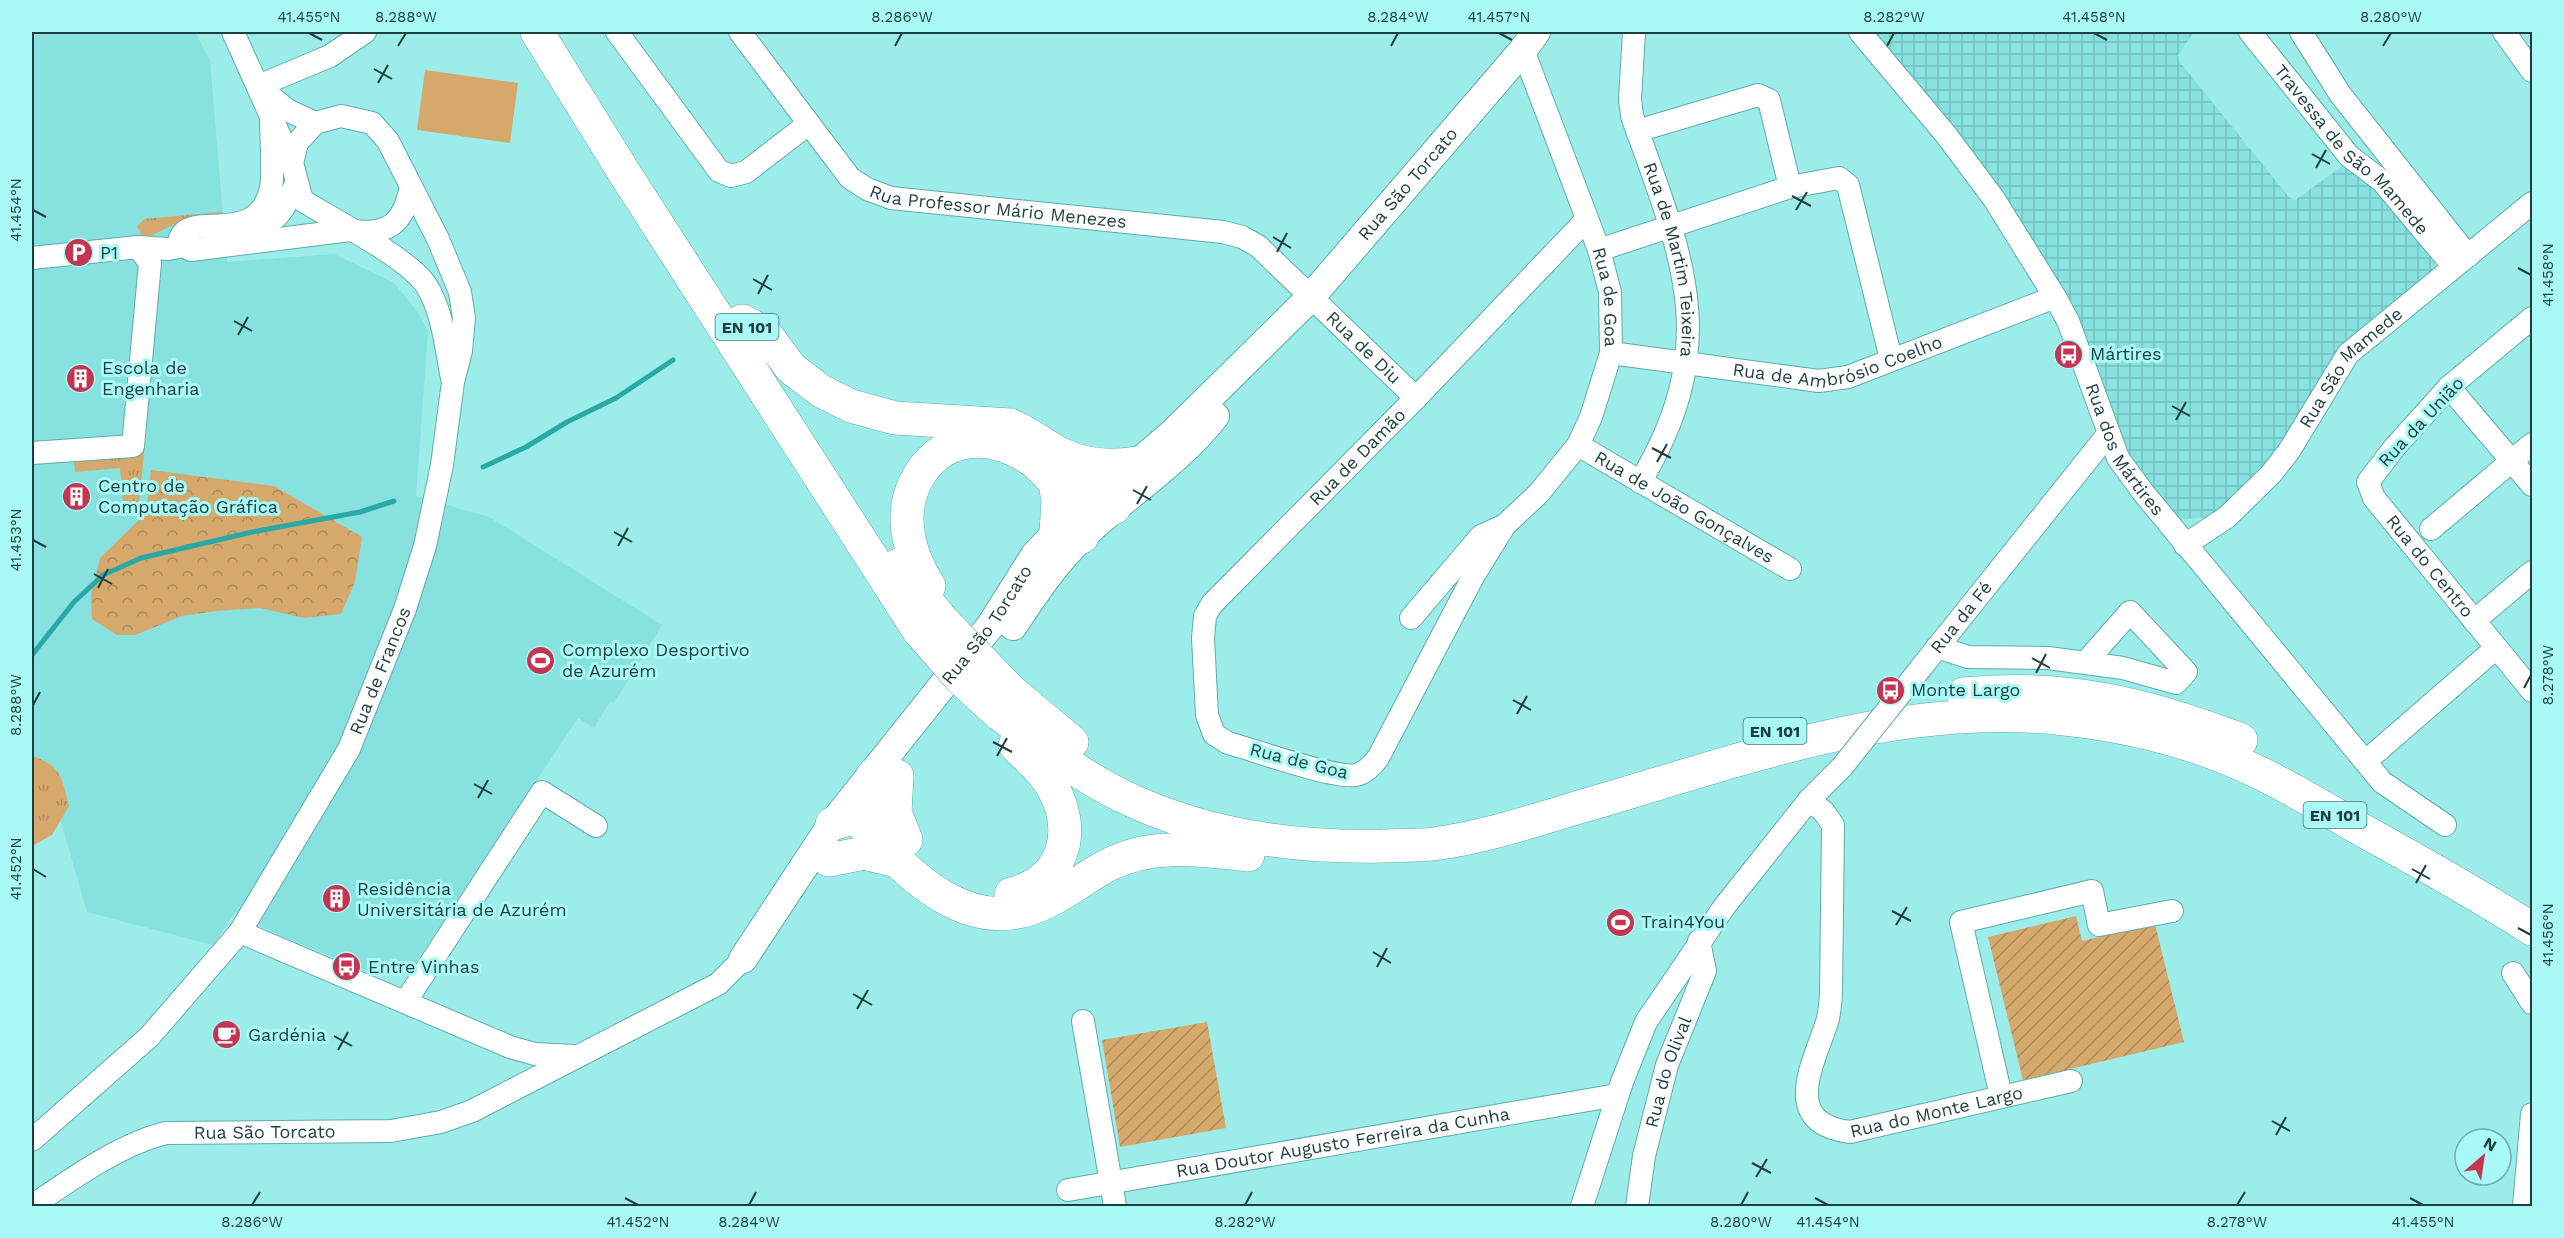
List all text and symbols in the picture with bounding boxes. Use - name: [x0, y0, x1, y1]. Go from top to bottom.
- text: 41.455°N: [277, 8, 341, 26]
- text: 8.288°W: [375, 8, 437, 26]
- text: 8.286°W: [871, 8, 933, 26]
- text: 8.284°W: [1367, 8, 1429, 26]
- text: 41.457°N: [1468, 8, 1530, 26]
- text: 8.282°W: [1863, 8, 1925, 26]
- text: 41.458°N: [2062, 8, 2126, 26]
- text: 8.280°W: [2360, 8, 2422, 26]
- street label: Travessa de São Mamede: [2270, 60, 2434, 239]
- street label: Rua São Torcato: [1353, 123, 1462, 244]
- street label: Rua de Martim Teixeira: [1640, 159, 1699, 358]
- text: 41.454°N: [7, 178, 25, 242]
- street label: Rua Professor Mário Menezes: [867, 180, 1128, 232]
- parking icon: P1: [63, 237, 95, 269]
- place label: P1: [100, 242, 118, 263]
- text: 41.458°N: [2539, 243, 2557, 307]
- street label: Rua de Goa: [1589, 245, 1622, 347]
- street label: Rua São Mamede: [2295, 303, 2406, 432]
- street label: Rua de Diu: [1322, 307, 1406, 388]
- road number: EN 101: [716, 314, 778, 340]
- street label: Rua de Ambrósio Coelho: [1731, 331, 1945, 392]
- bus stop icon: Mártires: [2053, 338, 2085, 370]
- place label: Mártires: [2090, 343, 2162, 364]
- place label: Escola de Engenharia: [102, 357, 199, 399]
- building icon: Escola de Engenharia: [65, 362, 97, 394]
- street label: Rua da União: [2374, 372, 2468, 471]
- street label: Rua dos Mártires: [2082, 380, 2169, 519]
- street label: Rua de Damão: [1305, 404, 1410, 510]
- street label: Rua de João Gonçalves: [1591, 446, 1778, 567]
- place label: Centro de Computação Gráfica: [98, 475, 278, 517]
- building icon: Centro de Computação Gráfica: [61, 480, 93, 512]
- text: 41.453°N: [7, 508, 25, 572]
- street label: Rua do Centro: [2382, 510, 2478, 621]
- street label: Rua São Torcato: [937, 561, 1036, 689]
- street label: Rua da Fé: [1926, 577, 1996, 657]
- street label: Rua de Francos: [345, 604, 415, 738]
- place label: Complexo Desportivo de Azurém: [562, 639, 750, 681]
- sports icon: Complexo Desportivo de Azurém: [525, 644, 557, 676]
- text: 8.278°W: [2539, 645, 2557, 705]
- text: 8.288°W: [7, 674, 25, 736]
- bus stop icon: Monte Largo: [1874, 674, 1906, 706]
- place label: Monte Largo: [1911, 679, 2020, 700]
- road number: EN 101: [1744, 718, 1806, 744]
- street label: Rua de Goa: [1248, 738, 1350, 783]
- road number: EN 101: [2304, 802, 2366, 828]
- text: 41.452°N: [7, 837, 25, 901]
- place label: Residência Universitária de Azurém: [357, 878, 567, 920]
- building icon: Residência Universitária de Azurém: [320, 883, 352, 915]
- text: 41.456°N: [2539, 903, 2557, 967]
- sports icon: Train4You: [1604, 906, 1636, 938]
- place label: Train4You: [1641, 911, 1725, 932]
- bus stop icon: Entre Vinhas: [331, 951, 363, 983]
- place label: Entre Vinhas: [368, 956, 479, 977]
- street label: Rua do Olival: [1641, 1013, 1696, 1130]
- cafe icon: Gardénia: [211, 1019, 243, 1051]
- place label: Gardénia: [248, 1024, 326, 1045]
- street label: Rua do Monte Largo: [1848, 1082, 2025, 1142]
- street label: Rua Doutor Augusto Ferreira da Cunha: [1174, 1103, 1511, 1181]
- street label: Rua São Torcato: [194, 1120, 336, 1143]
- north arrow: [2453, 1127, 2513, 1187]
- text: N: [2480, 1133, 2500, 1156]
- text: 8.286°W: [221, 1213, 283, 1231]
- text: 41.452°N: [606, 1213, 670, 1231]
- text: 8.284°W: [718, 1213, 780, 1231]
- text: 8.282°W: [1214, 1213, 1276, 1231]
- text: 8.280°W: [1710, 1213, 1772, 1231]
- text: 41.454°N: [1796, 1213, 1860, 1231]
- text: 8.278°W: [2207, 1213, 2267, 1231]
- text: 41.455°N: [2391, 1213, 2455, 1231]

